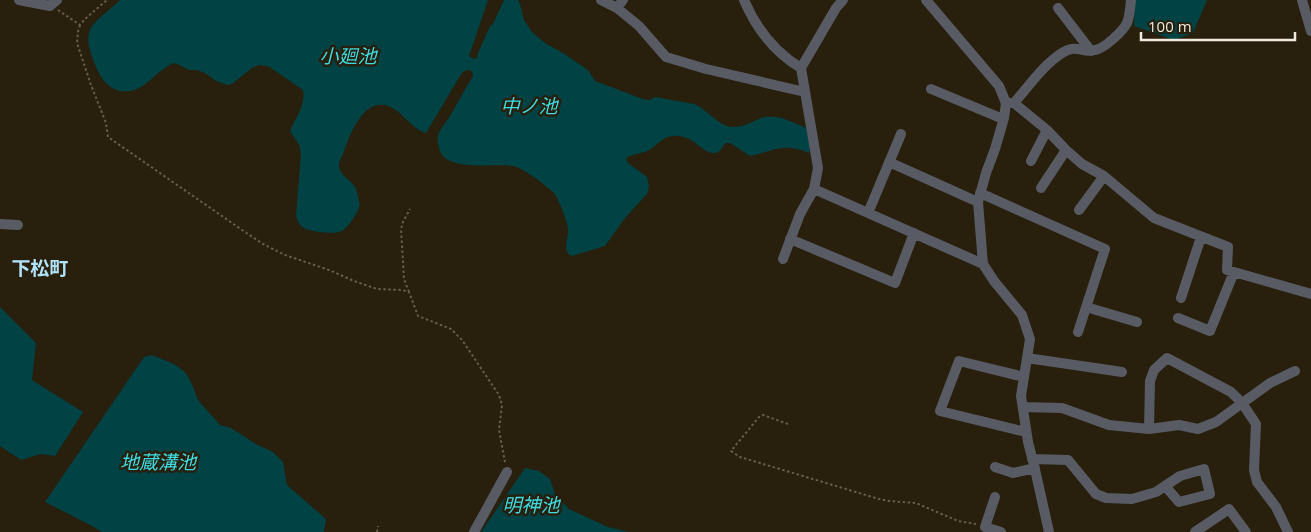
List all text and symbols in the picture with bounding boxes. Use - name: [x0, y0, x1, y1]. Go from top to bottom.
- scale bar: [1141, 10, 1295, 42]
- text: 100 m: [1148, 16, 1192, 36]
- water label: 小廻池: [319, 43, 378, 69]
- water label: 中ノ池: [500, 93, 559, 119]
- district label: 下松町: [11, 255, 69, 281]
- water label: 地蔵溝池: [120, 449, 198, 475]
- water label: 明神池: [502, 492, 561, 518]

